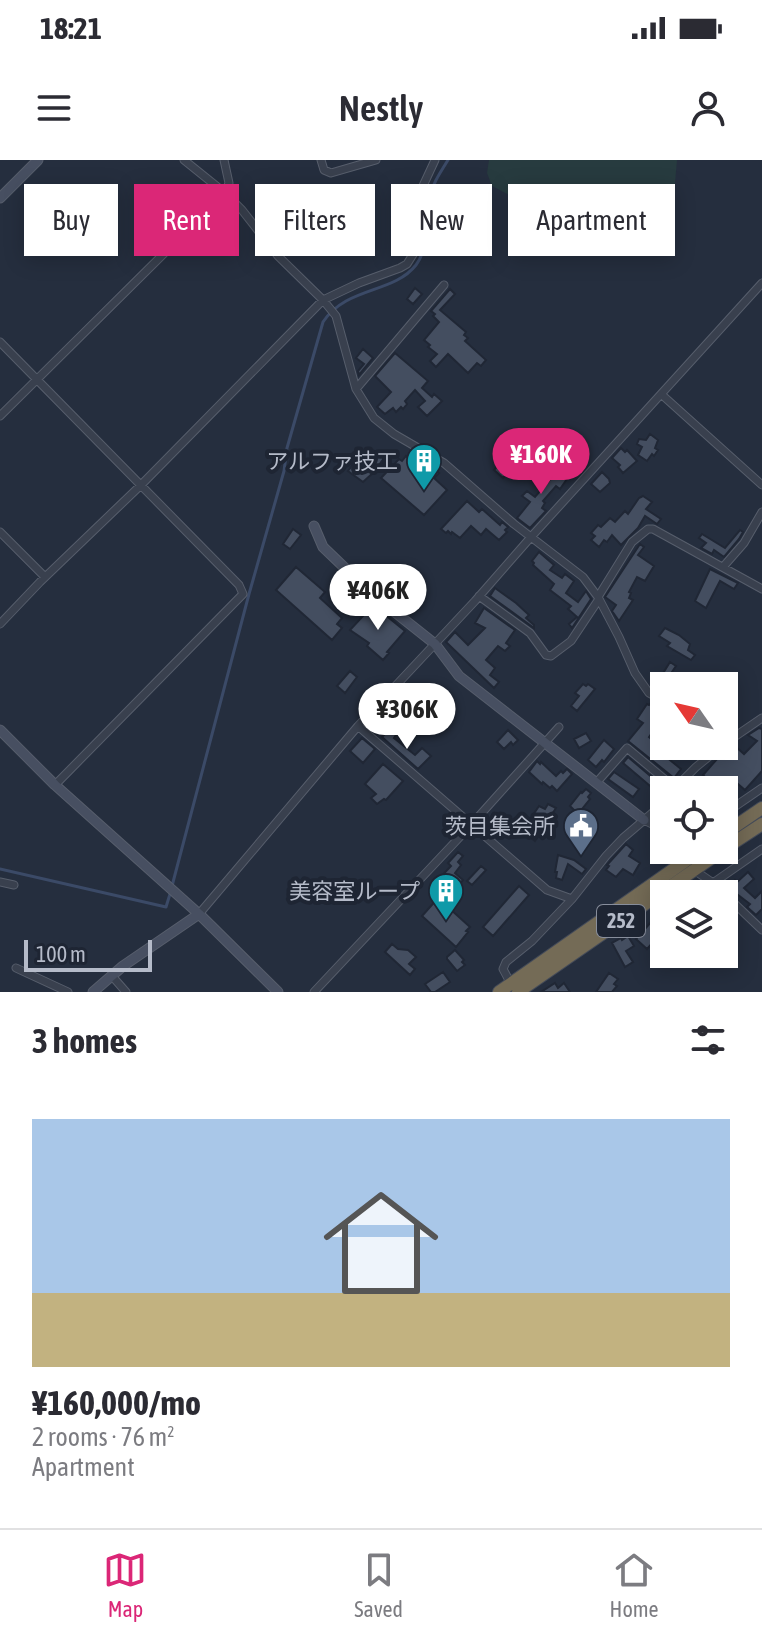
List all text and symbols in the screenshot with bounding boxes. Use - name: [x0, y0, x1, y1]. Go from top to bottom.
- text: 18:21: [40, 11, 102, 45]
- icon: menu: [32, 86, 76, 130]
- icon: person: [686, 86, 730, 130]
- text: Nestly: [339, 87, 423, 129]
- chip: Buy: [24, 184, 118, 256]
- chip: Rent: [134, 184, 239, 256]
- chip: Filters: [255, 184, 375, 256]
- chip: New: [391, 184, 492, 256]
- chip: Apartment: [508, 184, 675, 256]
- pin: ¥160K: [485, 428, 597, 496]
- text: ¥160K: [511, 439, 571, 469]
- building icon: アルファ技工: [405, 442, 443, 492]
- place label: アルファ技工: [266, 448, 398, 474]
- pin: ¥406K: [322, 564, 434, 632]
- text: ¥406K: [348, 575, 408, 605]
- north arrow: [650, 672, 738, 760]
- map controls: [650, 672, 738, 968]
- pin: ¥306K: [351, 683, 463, 751]
- text: ¥306K: [377, 694, 437, 724]
- button: locate: [650, 776, 738, 864]
- public building icon: 茨目集会所: [562, 807, 600, 857]
- place label: 茨目集会所: [445, 813, 555, 839]
- building icon: 美容室ループ: [427, 872, 465, 922]
- place label: 美容室ループ: [289, 878, 420, 904]
- button: layers: [650, 880, 738, 968]
- road number: 252: [597, 905, 645, 937]
- scale bar: [24, 936, 152, 972]
- text: 100 m: [36, 941, 86, 967]
- icon: filters: [686, 1018, 730, 1062]
- text: 3 homes: [32, 1021, 137, 1060]
- icon: home: [309, 1171, 453, 1315]
- text: ¥160,000/mo: [32, 1383, 201, 1422]
- text: 2 rooms · 76 m²: [32, 1422, 174, 1452]
- text: Apartment: [32, 1452, 135, 1482]
- tab: Map: [103, 1548, 147, 1622]
- tab: Saved: [354, 1548, 403, 1622]
- tab: Home: [610, 1548, 659, 1622]

